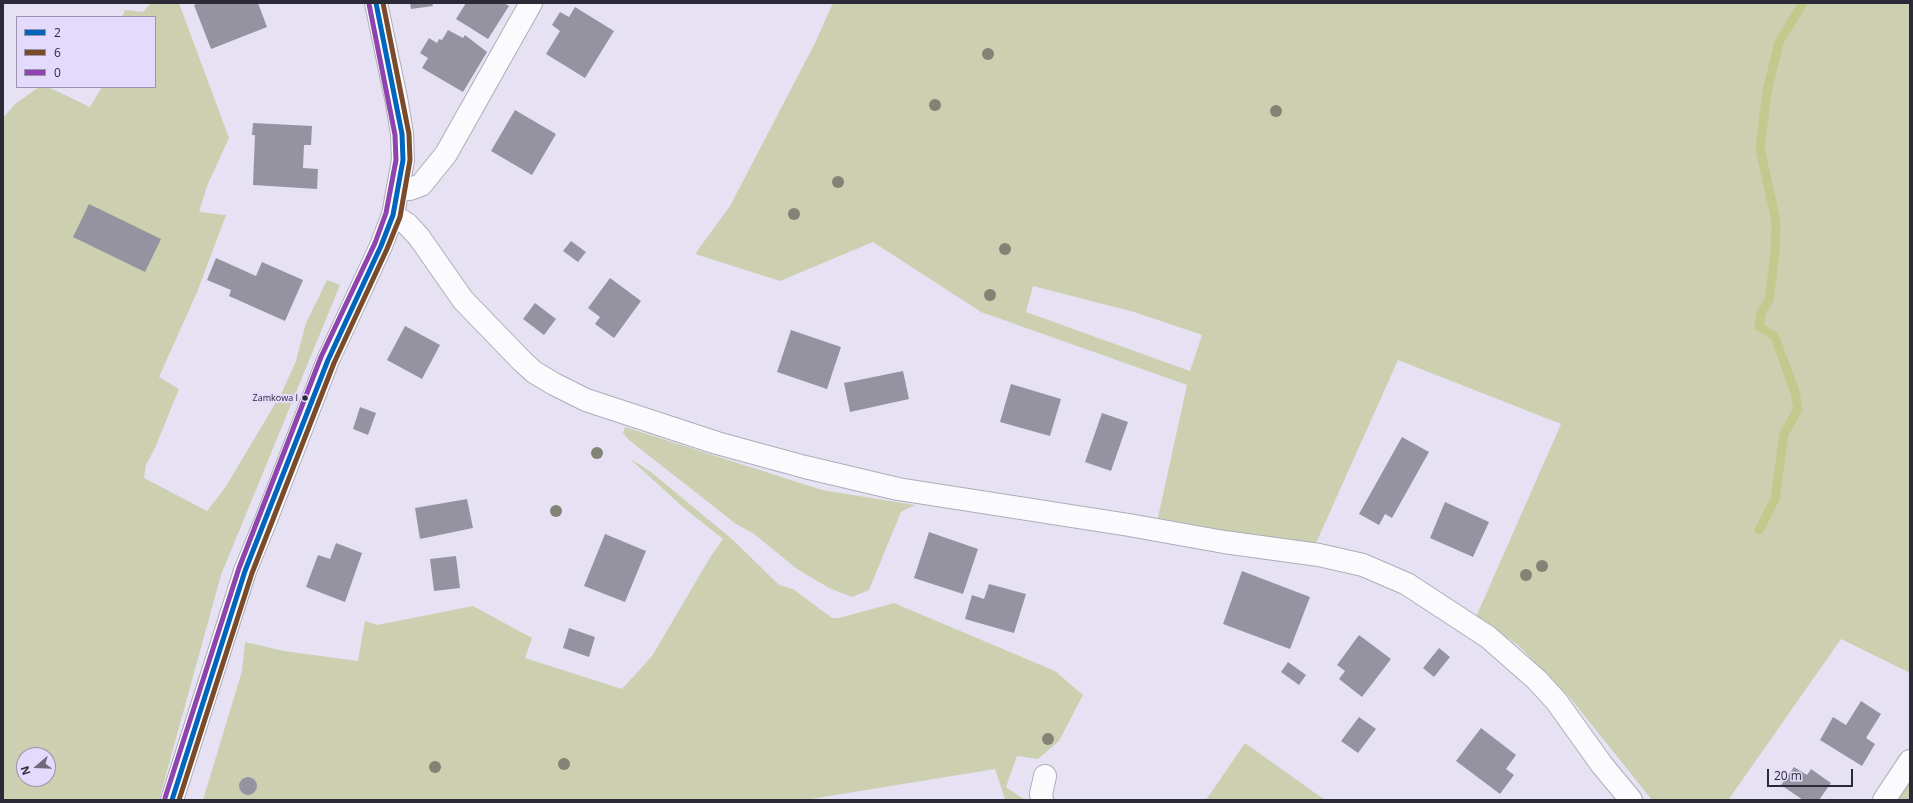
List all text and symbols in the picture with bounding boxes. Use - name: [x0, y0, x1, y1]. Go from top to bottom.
- legend: [16, 16, 156, 88]
- text: 2: [54, 24, 61, 41]
- text: 6: [54, 44, 61, 61]
- text: 0: [54, 64, 61, 81]
- place label: Zamkowa I: [253, 393, 298, 403]
- marker: Zamkowa I: [300, 393, 310, 403]
- north arrow: [16, 747, 56, 787]
- scale bar: [1769, 761, 1855, 787]
- text: N: [17, 764, 34, 777]
- text: 20 m: [1774, 767, 1802, 784]

